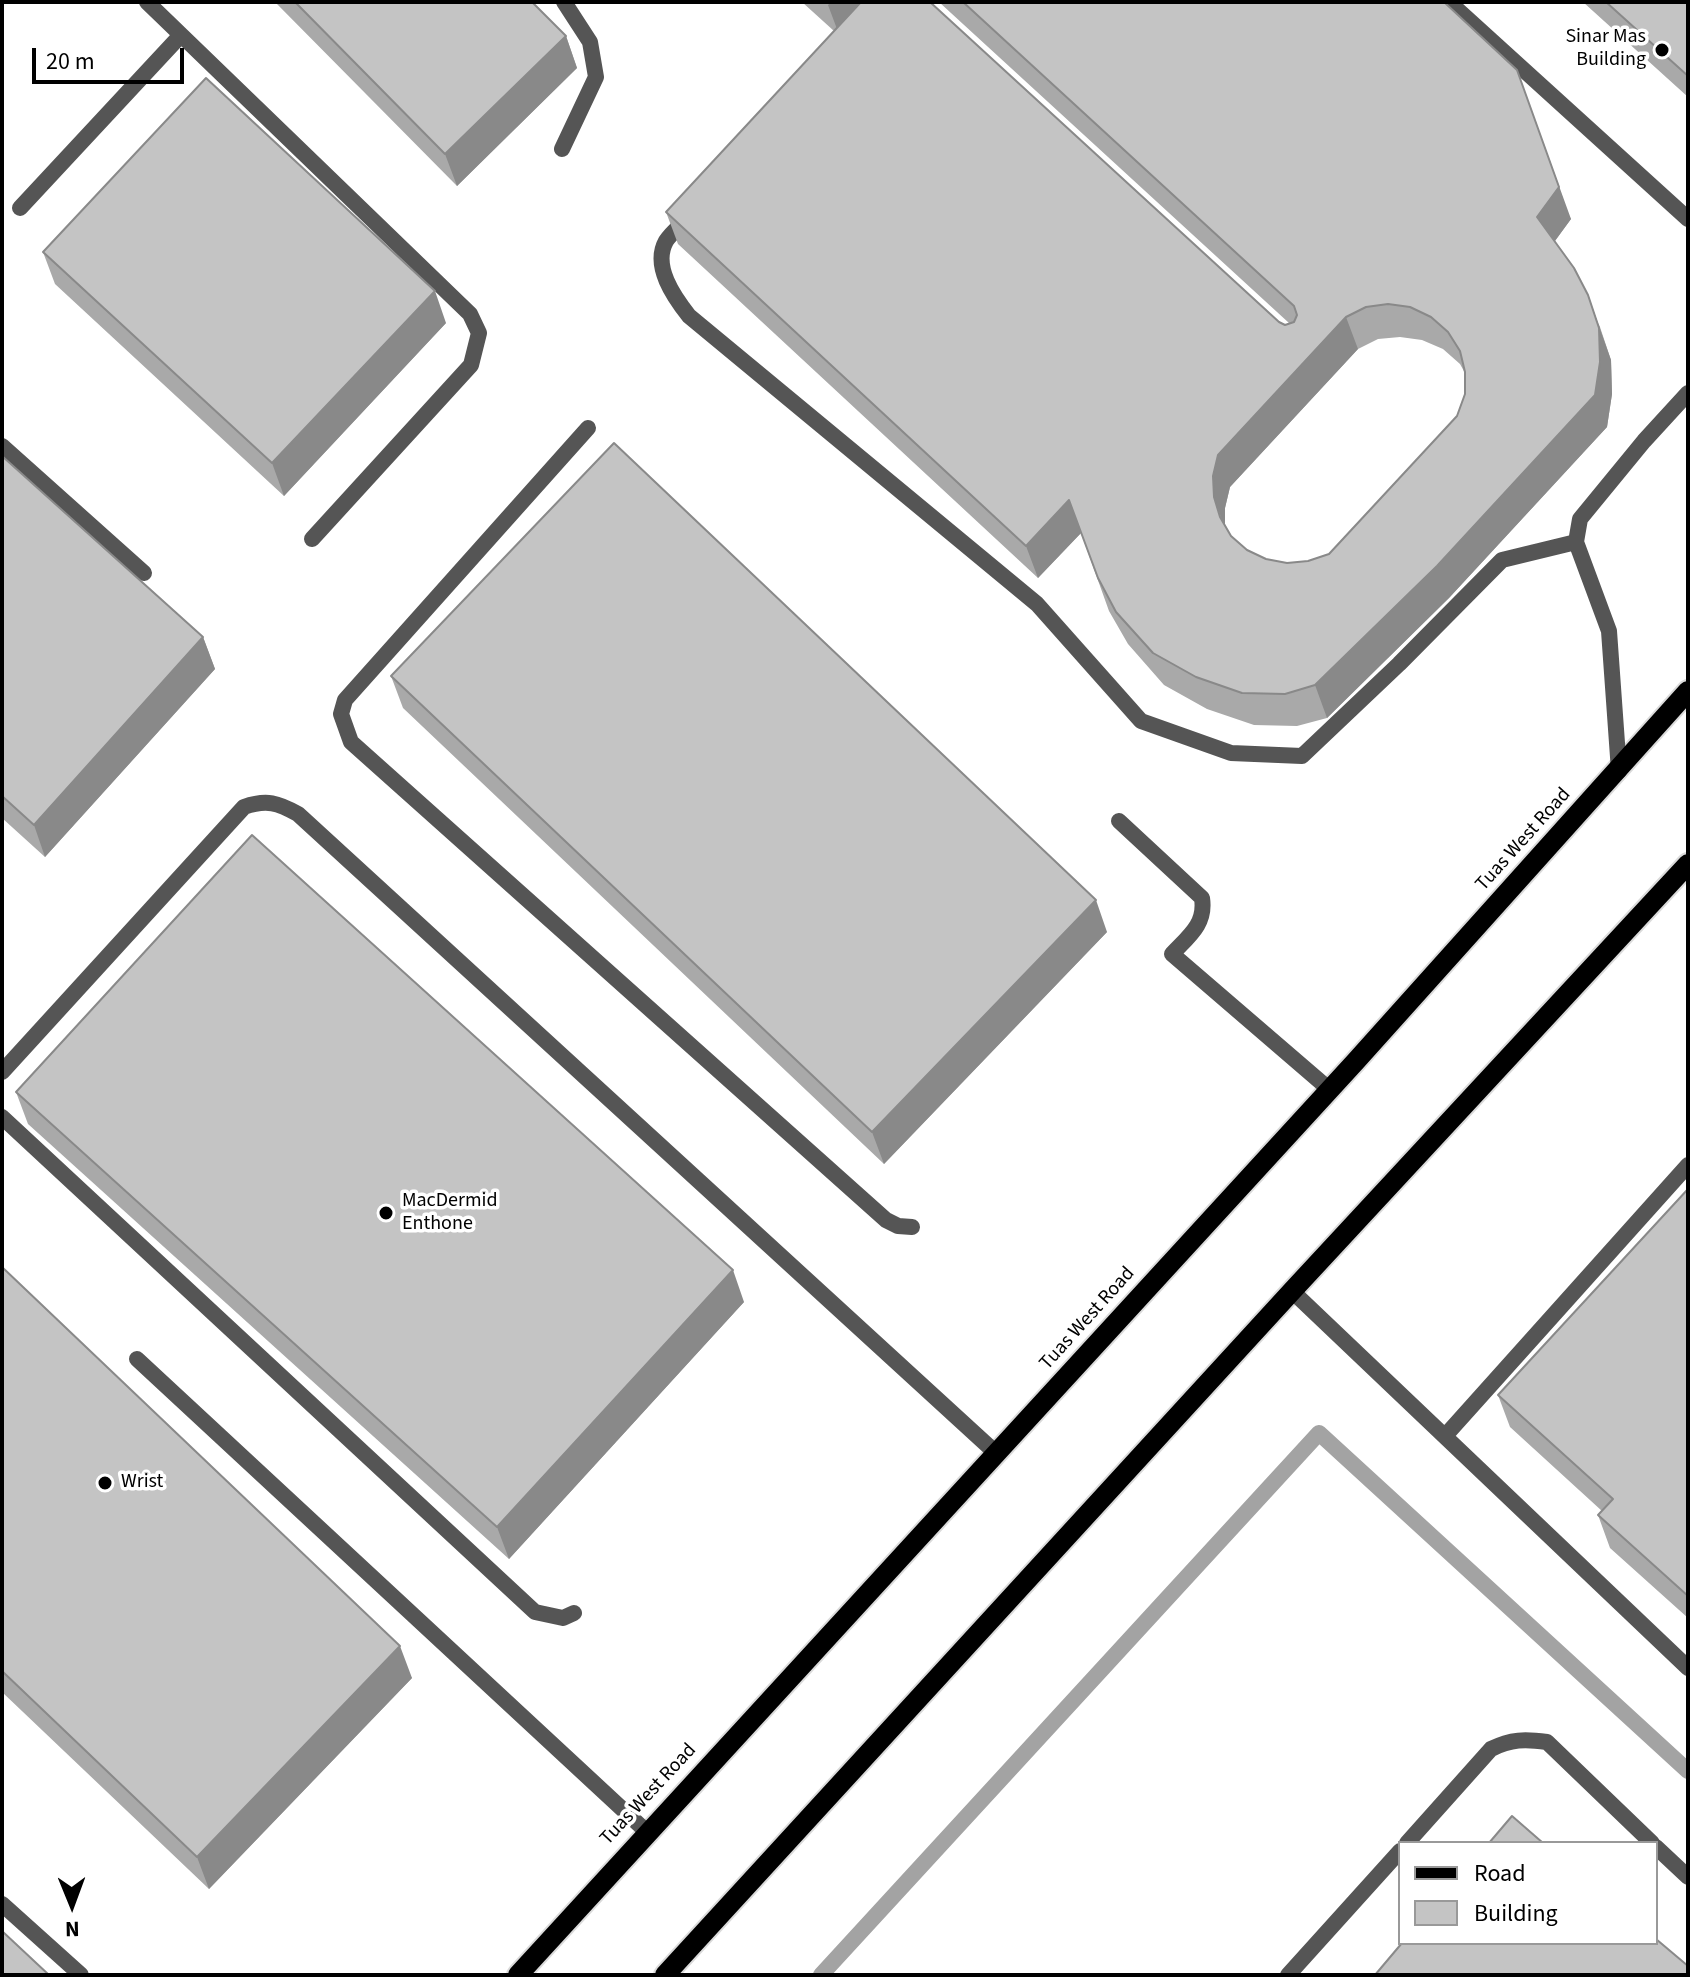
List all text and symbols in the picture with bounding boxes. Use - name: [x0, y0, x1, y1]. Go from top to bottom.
- place label: Sinar Mas Building: [1565, 26, 1646, 73]
- scale bar: [36, 32, 188, 82]
- marker: Sinar Mas Building: [1653, 41, 1671, 59]
- text: 20 m: [46, 44, 95, 79]
- street label: Tuas West Road: [1471, 784, 1577, 896]
- place label: MacDermid Enthone: [402, 1190, 497, 1237]
- marker: MacDermid Enthone: [377, 1204, 395, 1222]
- street label: Tuas West Road: [1035, 1263, 1141, 1375]
- place label: Wrist: [121, 1471, 163, 1495]
- marker: Wrist: [96, 1474, 114, 1492]
- street label: Tuas West Road: [596, 1739, 702, 1851]
- legend: [1398, 1841, 1658, 1945]
- text: Road: [1474, 1856, 1526, 1891]
- north arrow: [32, 1865, 112, 1945]
- text: Building: [1474, 1896, 1558, 1931]
- text: N: [65, 1913, 80, 1945]

